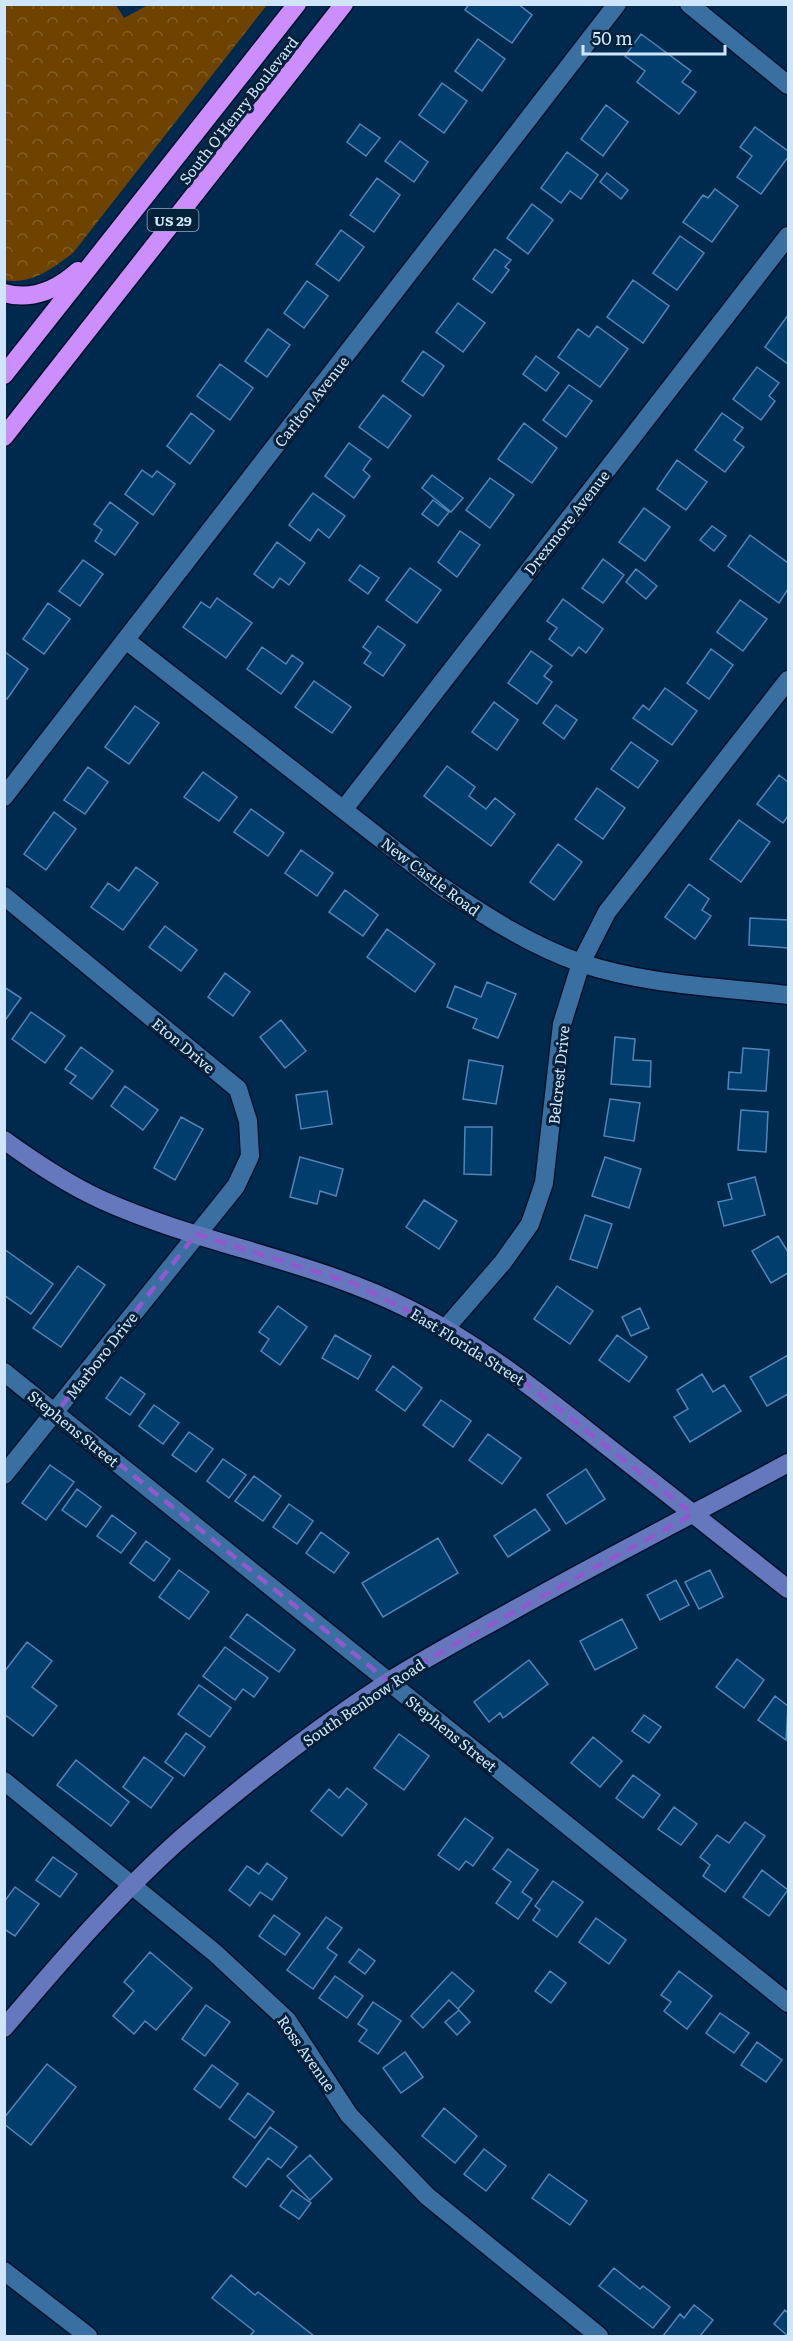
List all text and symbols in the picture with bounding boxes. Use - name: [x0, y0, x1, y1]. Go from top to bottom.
- scale bar: [583, 18, 726, 56]
- text: 50 m: [592, 24, 633, 51]
- street label: South O'Henry Boulevard: [173, 31, 303, 189]
- road number: US 29: [148, 209, 198, 231]
- street label: Carlton Avenue: [268, 350, 354, 451]
- street label: Drexmore Avenue: [517, 464, 615, 580]
- street label: New Castle Road: [377, 831, 485, 921]
- street label: Eton Drive: [147, 1012, 221, 1078]
- street label: Belcrest Drive: [541, 1024, 575, 1126]
- street label: East Florida Street: [406, 1302, 530, 1390]
- street label: Marboro Drive: [60, 1306, 143, 1404]
- street label: Stephens Street: [23, 1384, 125, 1472]
- street label: South Benbow Road: [297, 1653, 429, 1751]
- street label: Stephens Street: [401, 1689, 503, 1777]
- street label: Ross Avenue: [272, 2010, 342, 2096]

